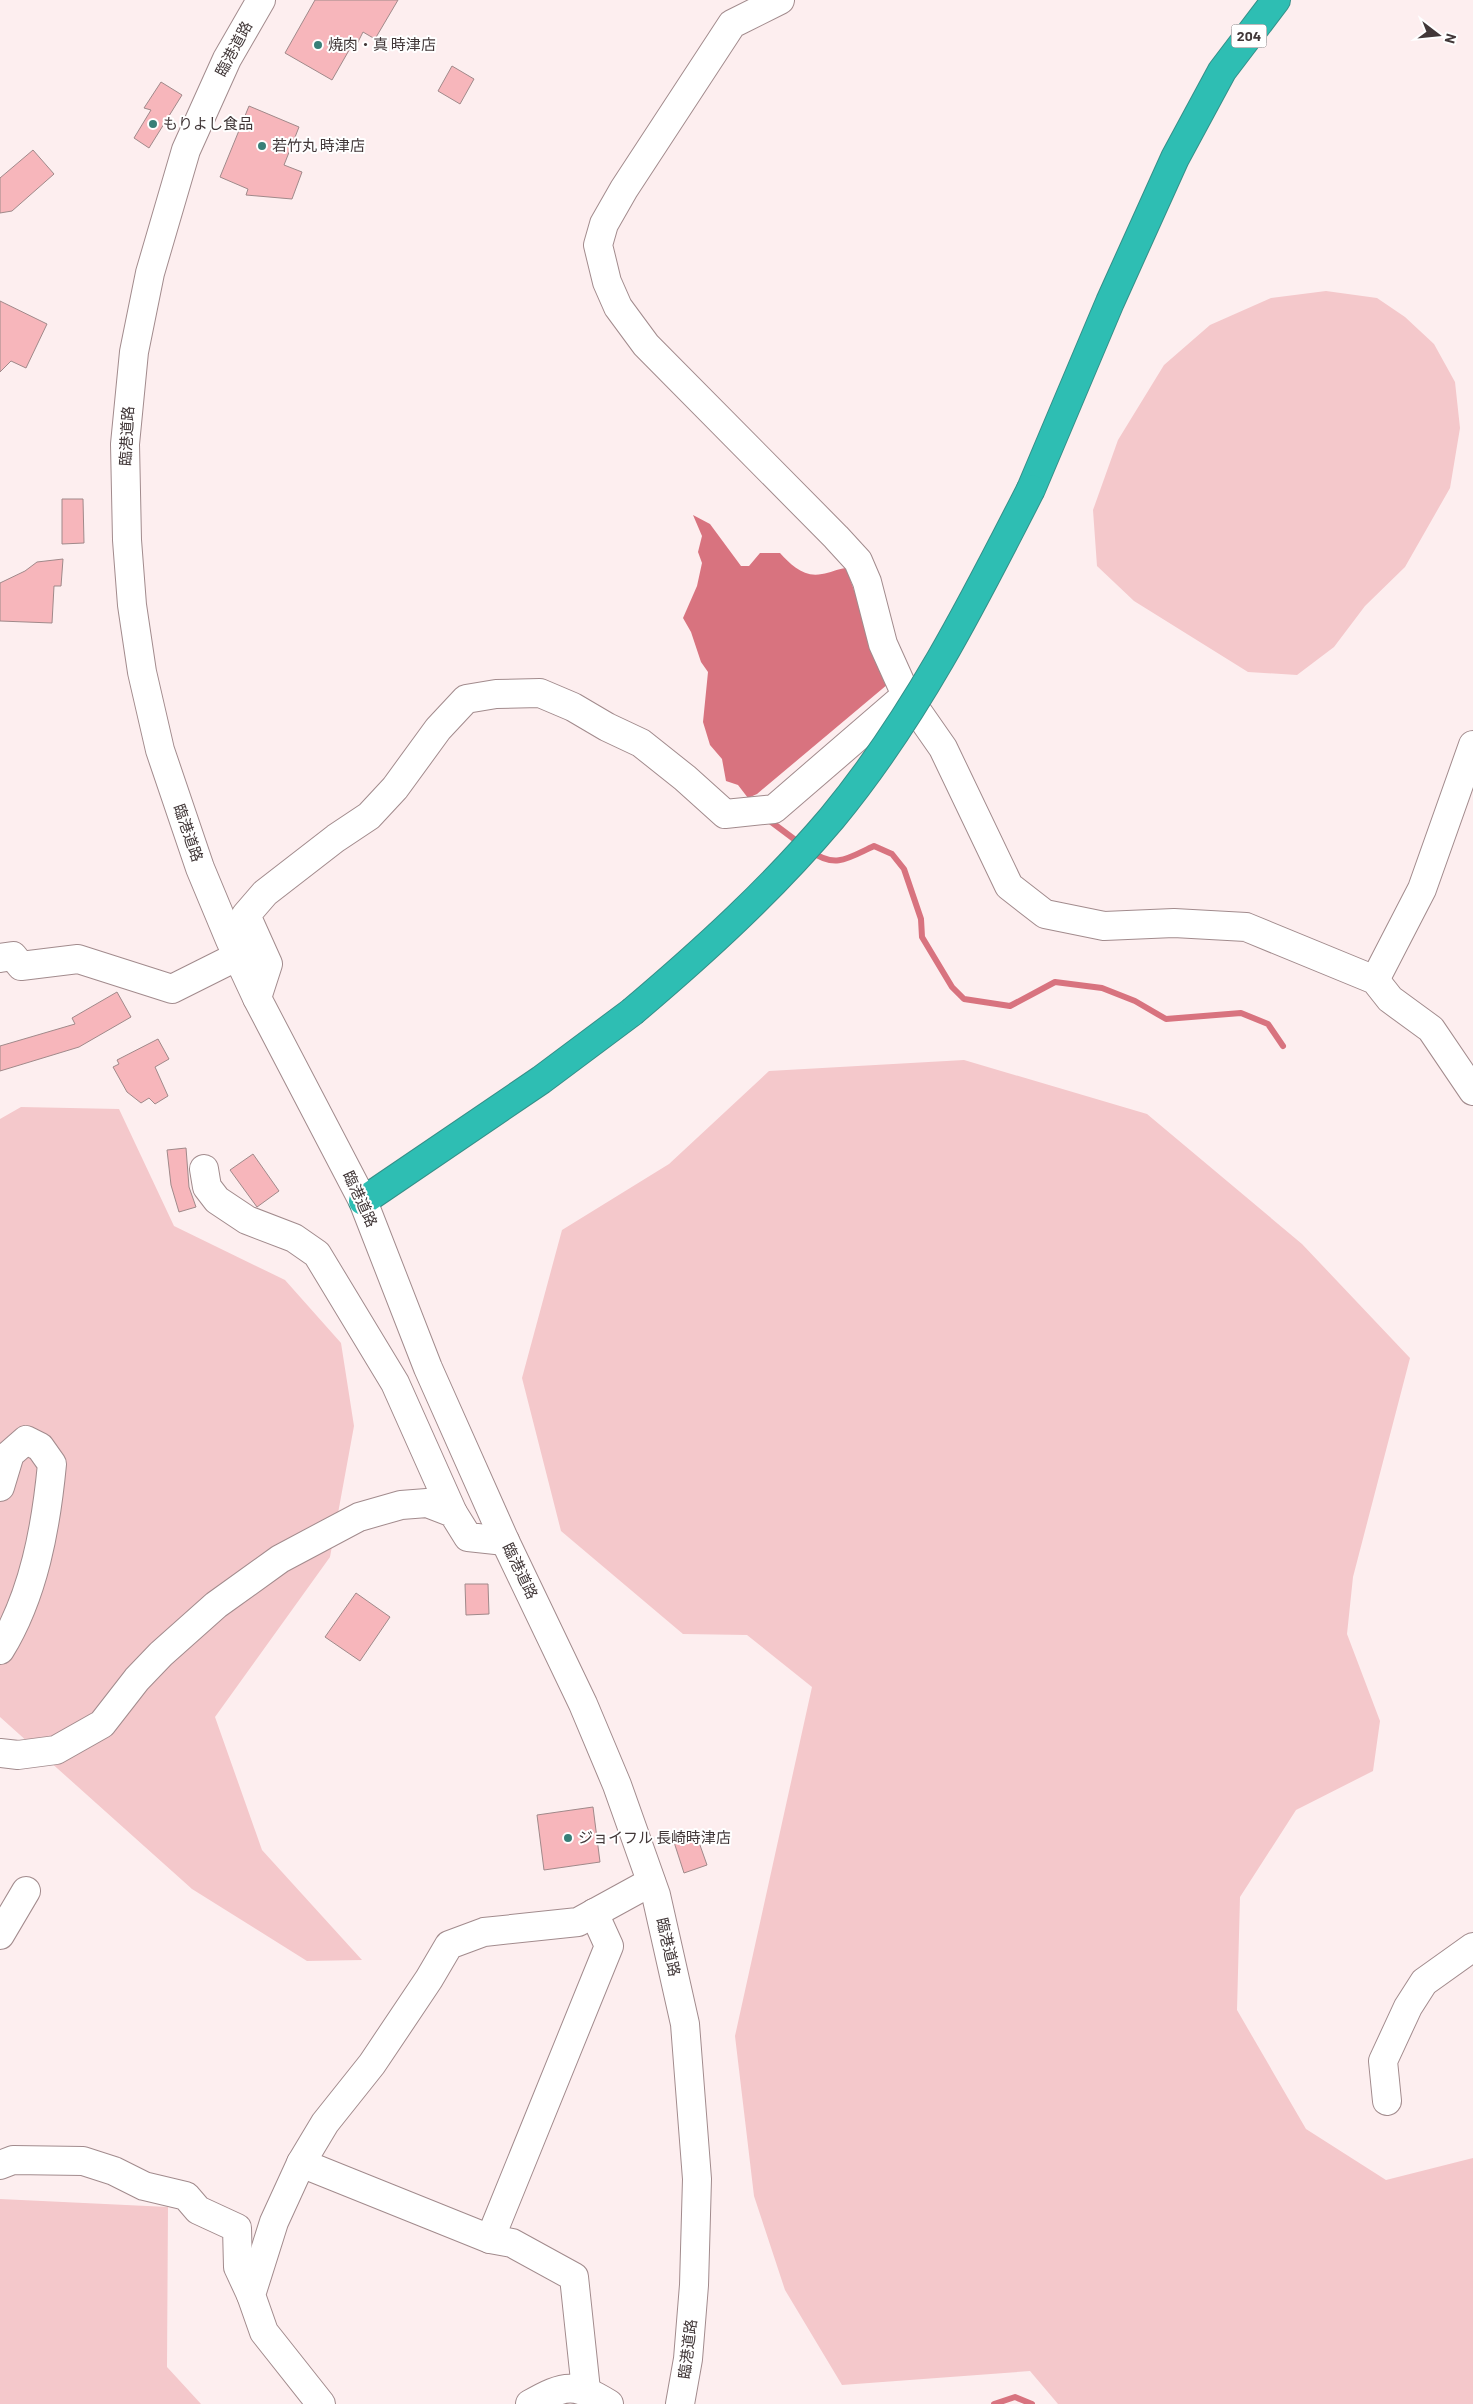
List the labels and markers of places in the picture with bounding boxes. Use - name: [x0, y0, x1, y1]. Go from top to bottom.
- place label: 焼肉・真 時津店: [328, 35, 436, 53]
- marker: 焼肉・真 時津店: [312, 39, 324, 51]
- place label: もりよし食品: [163, 114, 253, 132]
- marker: もりよし食品: [147, 118, 159, 130]
- place label: 若竹丸 時津店: [272, 136, 365, 154]
- marker: 若竹丸 時津店: [256, 140, 268, 152]
- place label: ジョイフル 長崎時津店: [578, 1828, 731, 1846]
- marker: ジョイフル 長崎時津店: [562, 1832, 574, 1844]

